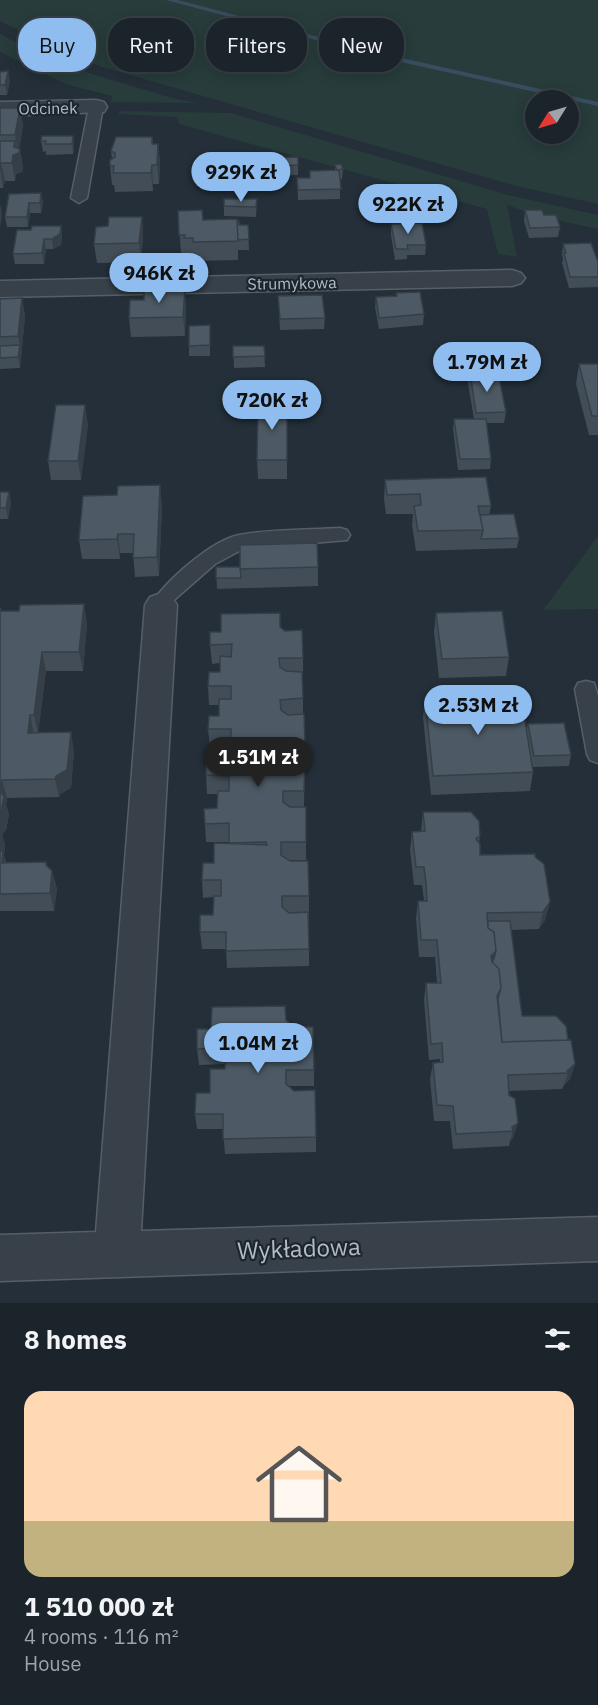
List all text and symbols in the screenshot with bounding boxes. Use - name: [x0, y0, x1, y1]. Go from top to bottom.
- chip: Buy: [18, 18, 96, 72]
- chip: Rent: [108, 18, 194, 72]
- chip: Filters: [206, 18, 307, 72]
- chip: New: [319, 18, 404, 72]
- north arrow: [525, 90, 579, 144]
- map controls: [525, 90, 579, 144]
- street label: Odcinek: [18, 97, 78, 119]
- pin: 929K zł: [186, 152, 296, 203]
- text: 929K zł: [205, 158, 277, 185]
- pin: 922K zł: [353, 184, 463, 235]
- text: 922K zł: [372, 190, 444, 217]
- pin: 946K zł: [104, 253, 214, 304]
- text: 946K zł: [123, 259, 195, 286]
- street label: Strumykowa: [247, 272, 337, 294]
- pin: 1.79M zł: [425, 342, 549, 393]
- text: 1.79M zł: [447, 348, 527, 375]
- pin: 720K zł: [217, 380, 327, 431]
- text: 720K zł: [236, 386, 308, 413]
- pin: 2.53M zł: [416, 685, 540, 736]
- text: 2.53M zł: [438, 691, 518, 718]
- pin: 1.51M zł: [196, 737, 320, 788]
- text: 1.51M zł: [218, 743, 298, 770]
- pin: 1.04M zł: [196, 1023, 320, 1074]
- text: 1.04M zł: [218, 1029, 298, 1056]
- street label: Wykładowa: [237, 1230, 362, 1266]
- text: 8 homes: [24, 1322, 127, 1356]
- icon: filters: [541, 1323, 574, 1356]
- icon: home: [245, 1430, 353, 1538]
- text: 1 510 000 zł: [24, 1589, 173, 1623]
- text: 4 rooms · 116 m²: [24, 1623, 179, 1650]
- text: House: [24, 1650, 81, 1677]

